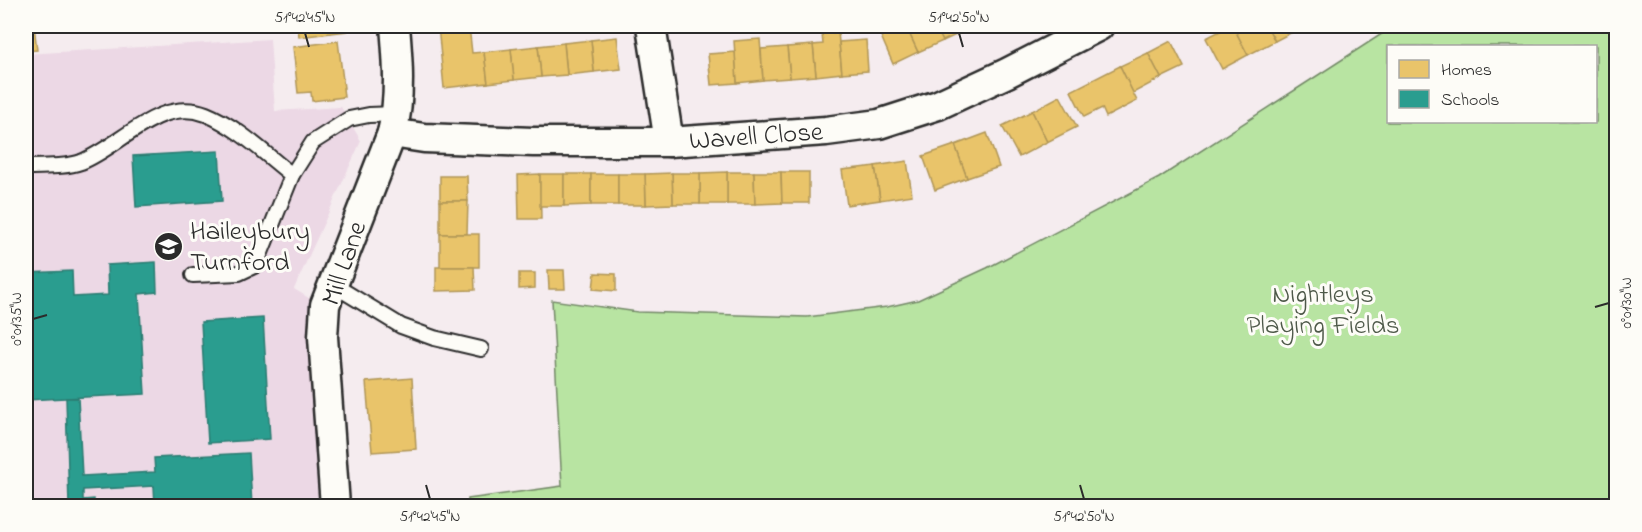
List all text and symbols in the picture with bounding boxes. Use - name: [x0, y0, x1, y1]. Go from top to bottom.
- text: 51°42'45"N: [275, 7, 335, 29]
- text: 51°42'50"N: [928, 7, 990, 29]
- legend: [1387, 45, 1597, 123]
- text: Homes: [1441, 58, 1492, 84]
- text: Schools: [1441, 88, 1499, 114]
- street label: Wavell Close: [688, 113, 825, 162]
- place label: Haileybury Turnford: [190, 213, 310, 283]
- street label: Mill Lane: [313, 215, 378, 311]
- school or university icon: Haileybury Turnford: [153, 230, 185, 262]
- park label: Nightleys Playing Fields: [1246, 276, 1400, 346]
- text: 0°01'30"W: [1616, 277, 1638, 329]
- text: 0°01'35"W: [6, 292, 28, 346]
- text: 51°42'45"N: [400, 506, 460, 528]
- text: 51°42'50"N: [1053, 506, 1115, 528]

